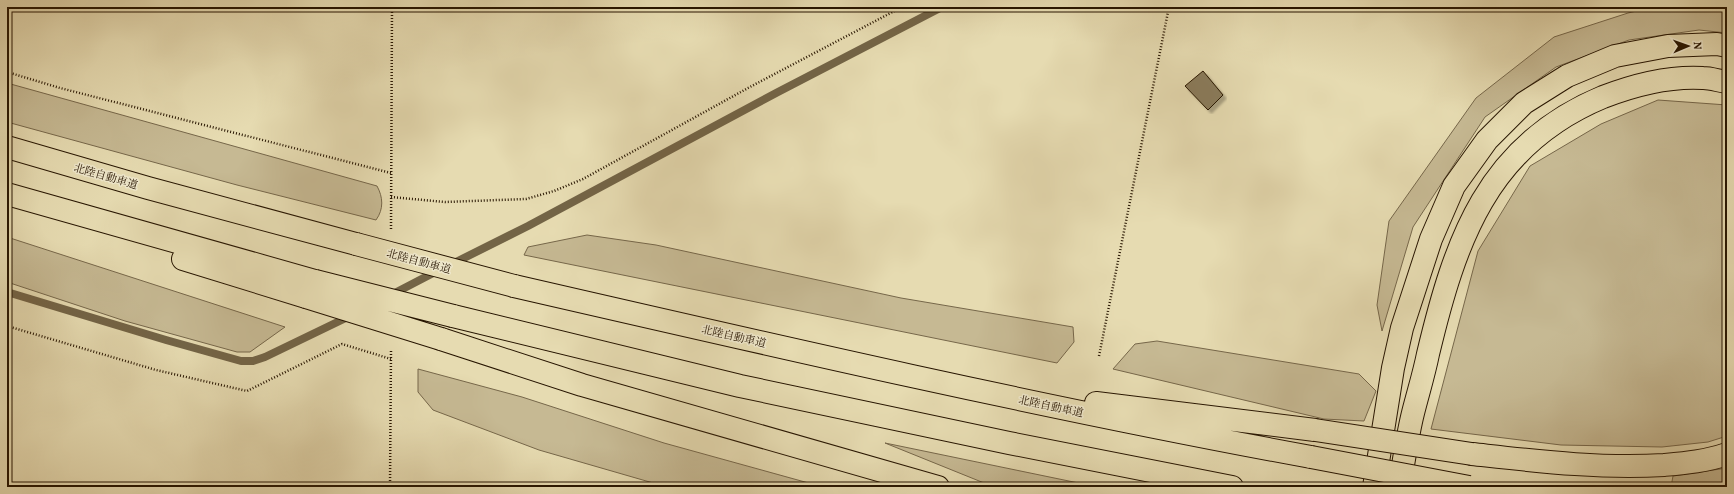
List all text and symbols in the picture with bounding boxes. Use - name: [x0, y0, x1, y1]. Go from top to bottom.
- north arrow: [1668, 26, 1708, 66]
- text: N: [1689, 41, 1704, 50]
- street label: 北陸自動車道: [72, 161, 139, 194]
- street label: 北陸自動車道: [385, 247, 452, 278]
- street label: 北陸自動車道: [700, 323, 768, 352]
- street label: 北陸自動車道: [1017, 393, 1085, 422]

